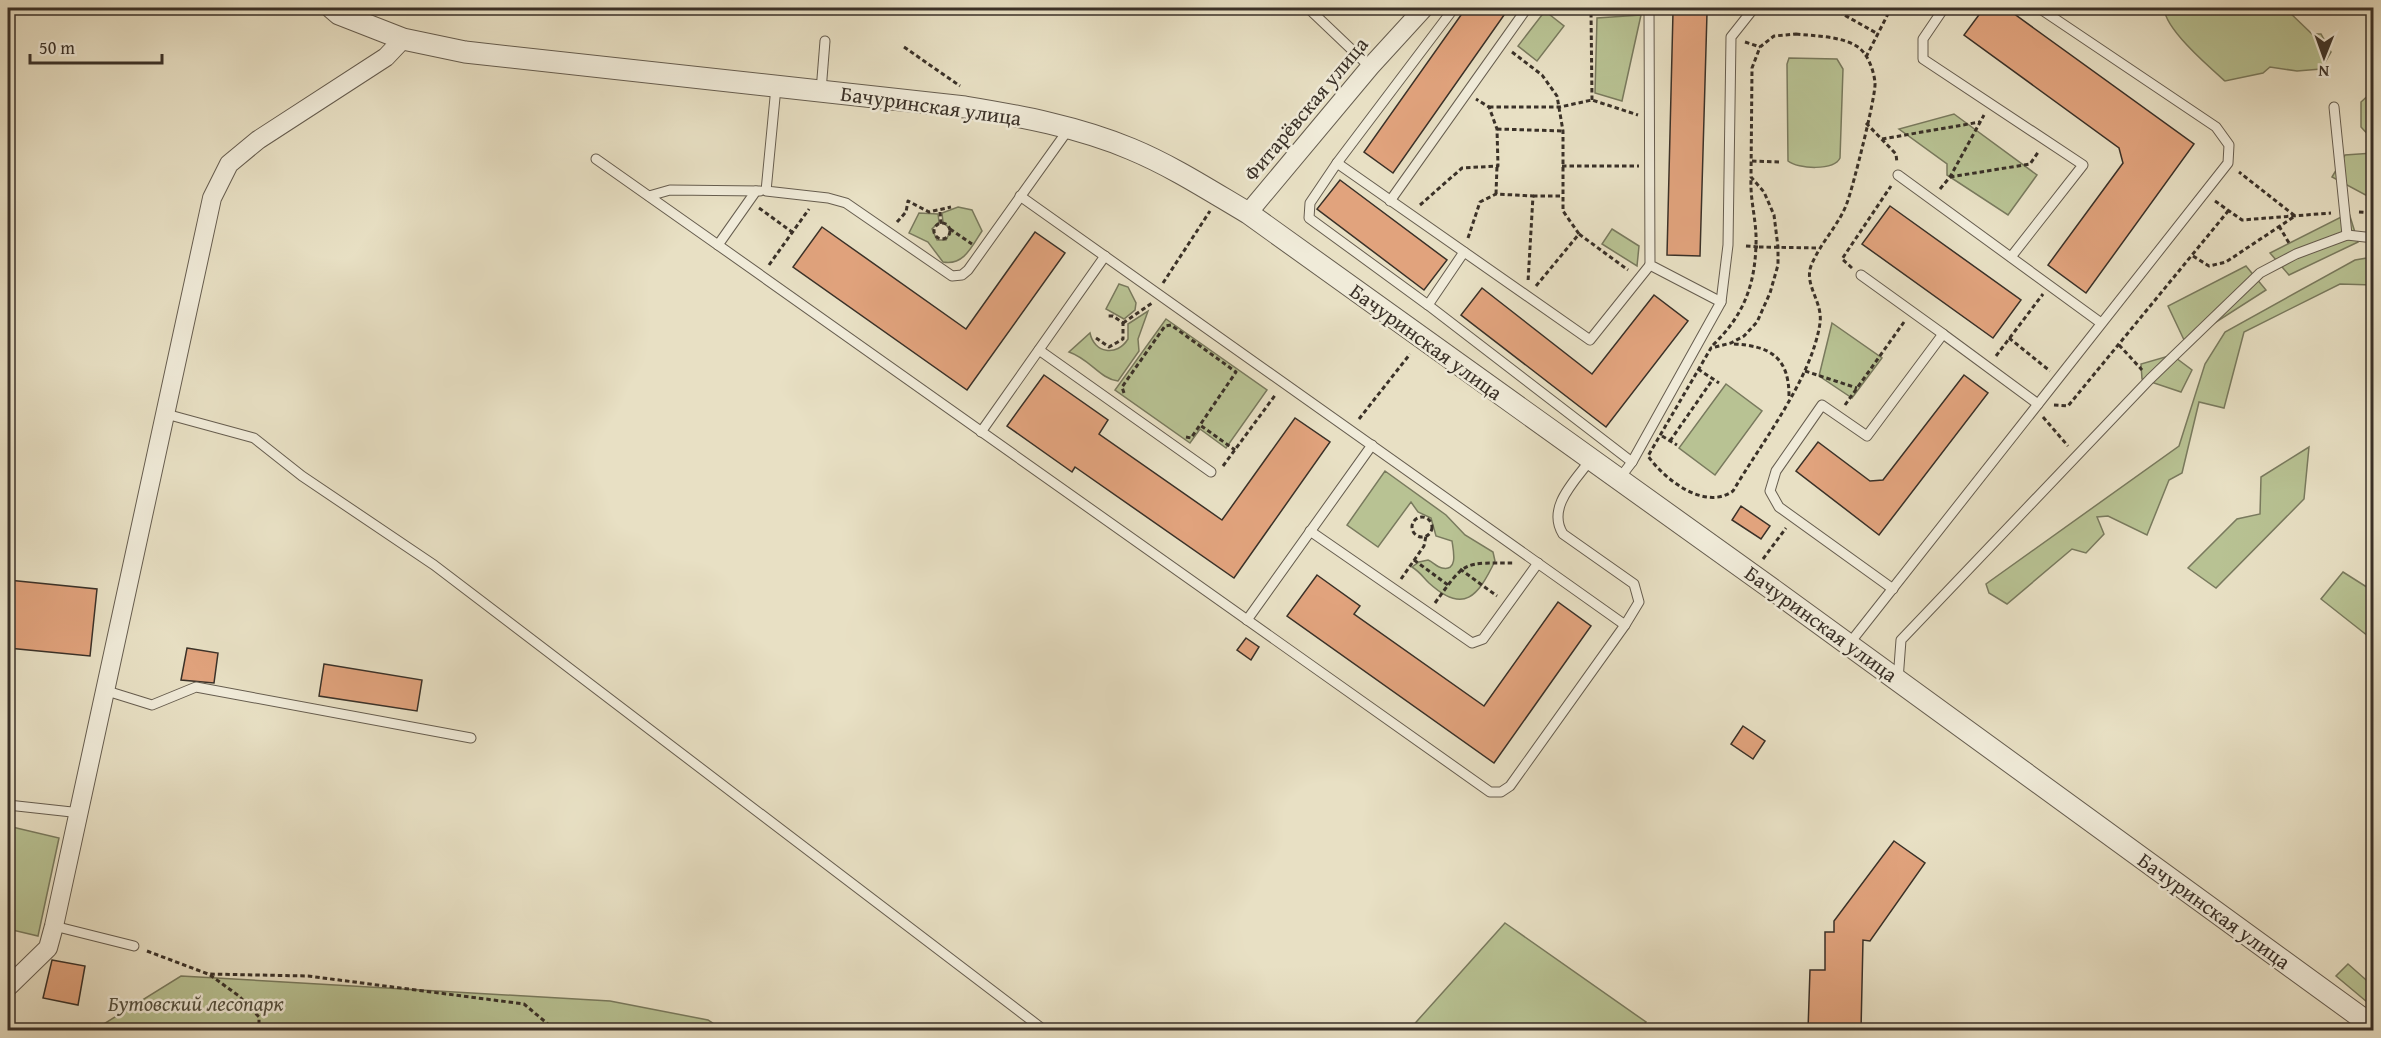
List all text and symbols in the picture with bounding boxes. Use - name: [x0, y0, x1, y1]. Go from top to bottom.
- scale bar: [30, 27, 162, 65]
- north arrow: [2294, 27, 2354, 87]
- street label: Фитарёвская улица: [1236, 30, 1375, 188]
- text: 50 m: [39, 34, 75, 61]
- text: N: [2318, 60, 2329, 84]
- street label: Бачуринская улица: [839, 77, 1023, 134]
- street label: Бачуринская улица: [1344, 276, 1509, 408]
- street label: Бачуринская улица: [1739, 558, 1904, 690]
- street label: Бачуринская улица: [2132, 845, 2297, 977]
- park label: Бутовский лесопарк: [108, 988, 284, 1019]

